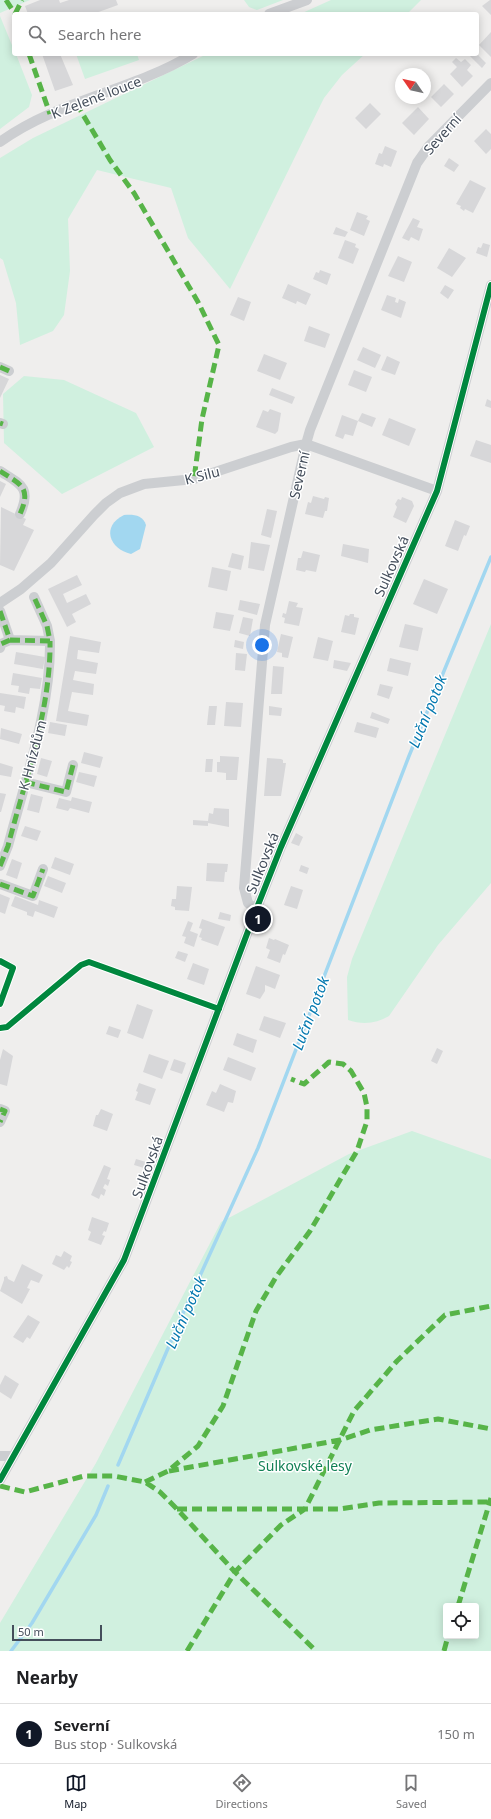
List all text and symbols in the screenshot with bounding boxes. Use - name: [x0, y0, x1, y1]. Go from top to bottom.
- search box: [12, 12, 479, 56]
- icon: search: [26, 23, 48, 45]
- text: Search here: [58, 24, 141, 44]
- north arrow: [395, 68, 431, 104]
- street label: K Zelené louce: [48, 71, 144, 123]
- street label: Severní: [419, 109, 465, 158]
- street label: Severní: [284, 449, 314, 501]
- street label: K Silu: [182, 461, 222, 489]
- street label: Sulkovská: [369, 533, 413, 599]
- your location: [252, 635, 272, 655]
- water label: Luční potok: [403, 671, 451, 750]
- street label: K Hnízdům: [14, 718, 50, 792]
- street label: Sulkovská: [241, 829, 283, 897]
- pin: 1: [245, 904, 271, 934]
- water label: Luční potok: [287, 973, 333, 1053]
- street label: Sulkovská: [127, 1133, 167, 1201]
- water label: Luční potok: [160, 1272, 210, 1351]
- park label: Sulkovské lesy: [258, 1456, 353, 1475]
- map controls: [443, 1603, 479, 1639]
- button: locate: [443, 1603, 479, 1639]
- scale bar: [12, 1623, 102, 1642]
- text: 50 m: [18, 1624, 44, 1639]
- text: Nearby: [16, 1666, 78, 1689]
- text: Severní: [54, 1715, 109, 1735]
- text: 1: [25, 1725, 33, 1743]
- text: 150 m: [437, 1725, 475, 1743]
- text: Bus stop · Sulkovská: [54, 1735, 177, 1753]
- tab: Map: [64, 1772, 87, 1811]
- tab: Directions: [215, 1772, 268, 1811]
- tab: Saved: [396, 1772, 427, 1811]

